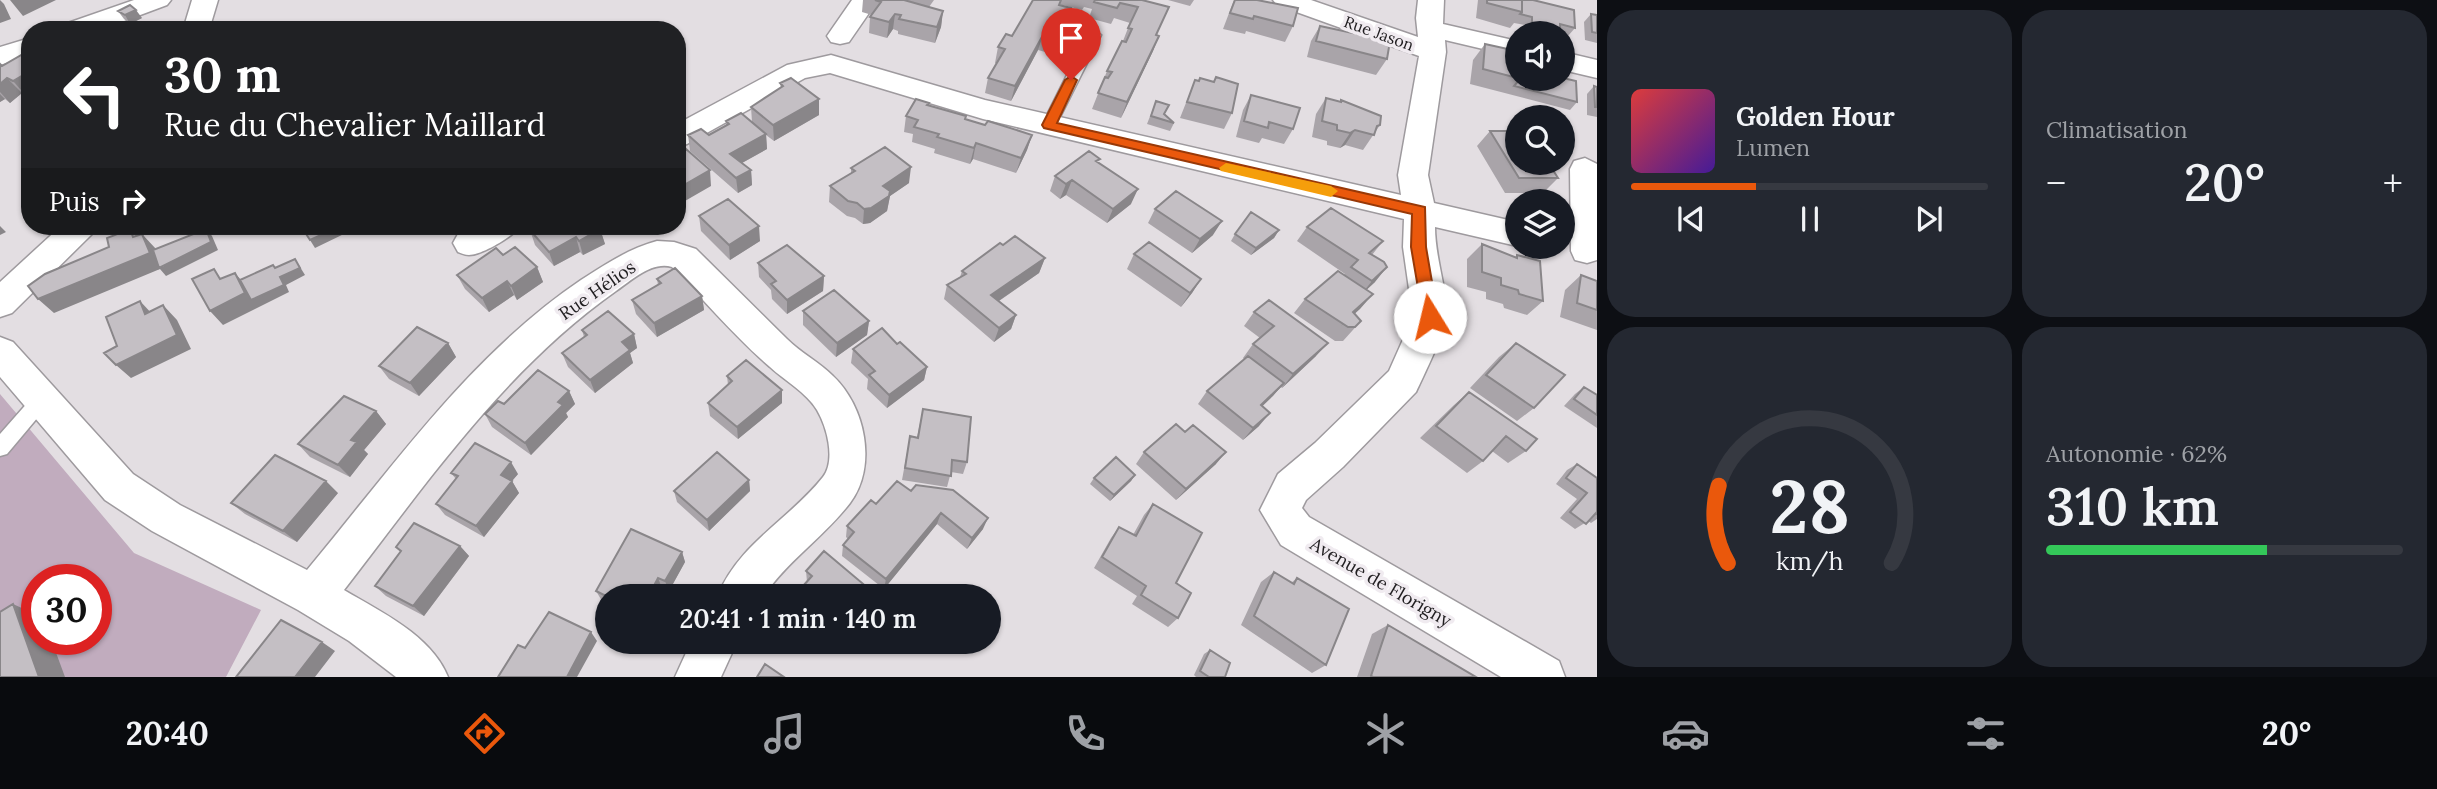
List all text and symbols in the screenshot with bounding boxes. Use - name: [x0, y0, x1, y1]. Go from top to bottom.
- pin: [1041, 8, 1101, 80]
- street label: Rue Jason: [1341, 11, 1417, 55]
- icon: arrive: [1052, 19, 1090, 57]
- map controls: [1505, 21, 1575, 259]
- button: sound: [1505, 21, 1575, 91]
- text: 30 m: [164, 43, 281, 105]
- icon: left: [49, 49, 140, 140]
- text: Golden Hour: [1736, 100, 1895, 133]
- text: Rue du Chevalier Maillard: [164, 104, 546, 145]
- button: search: [1505, 105, 1575, 175]
- text: Climatisation: [2046, 115, 2188, 144]
- text: Lumen: [1736, 133, 1810, 162]
- text: 20°: [2184, 149, 2265, 215]
- text: −: [2046, 159, 2066, 207]
- text: +: [2383, 159, 2403, 207]
- icon: right: [114, 182, 152, 220]
- text: Puis: [49, 185, 100, 218]
- button: layers: [1505, 189, 1575, 259]
- icon: previous: [1672, 200, 1710, 238]
- icon: pause: [1791, 200, 1829, 238]
- icon: next: [1910, 200, 1948, 238]
- street label: Rue Hélios: [554, 255, 640, 325]
- position arrow: [1393, 280, 1467, 354]
- text: Autonomie · 62%: [2046, 439, 2227, 468]
- text: 28: [1769, 460, 1850, 553]
- text: 310 km: [2046, 473, 2219, 539]
- street label: Avenue de Florigny: [1305, 532, 1456, 632]
- text: km/h: [1776, 545, 1843, 577]
- speed limit sign: 30: [21, 564, 112, 655]
- text: 20:41 · 1 min · 140 m: [679, 602, 917, 635]
- icon: directions: [460, 709, 509, 758]
- icon: music: [760, 709, 809, 758]
- icon: phone: [1061, 709, 1110, 758]
- icon: climate: [1361, 709, 1410, 758]
- icon: car: [1661, 709, 1710, 758]
- icon: filters: [1961, 709, 2010, 758]
- text: 20:40: [126, 713, 209, 754]
- text: 20°: [2262, 713, 2311, 754]

